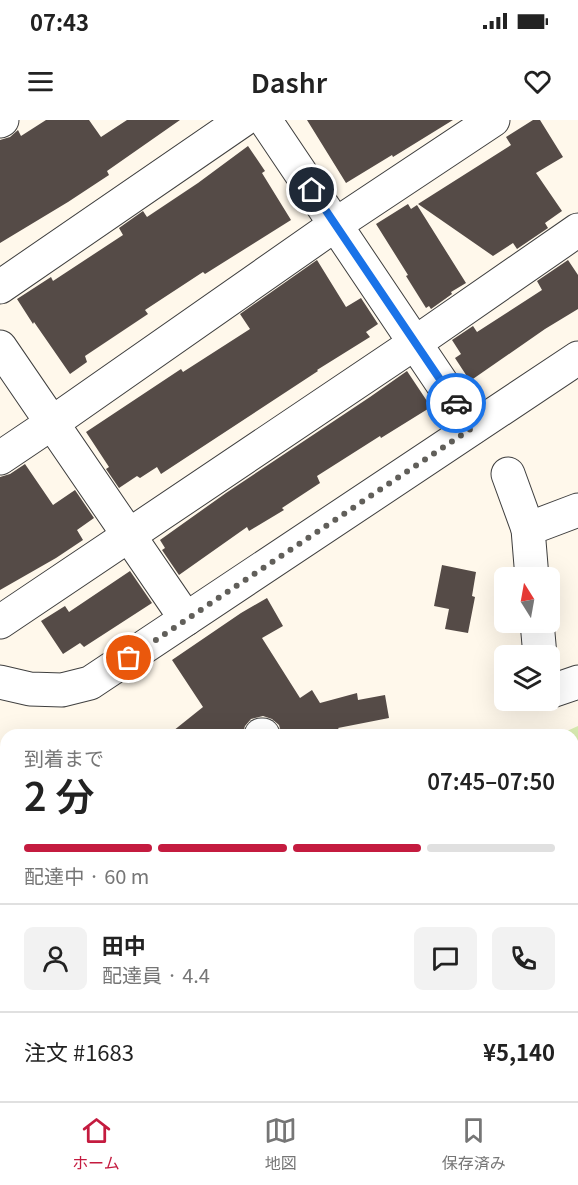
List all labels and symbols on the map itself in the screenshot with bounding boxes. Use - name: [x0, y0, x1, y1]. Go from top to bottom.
- pin: [286, 164, 337, 215]
- courier: [426, 373, 486, 433]
- north arrow: [494, 567, 560, 633]
- pin: [103, 632, 154, 683]

